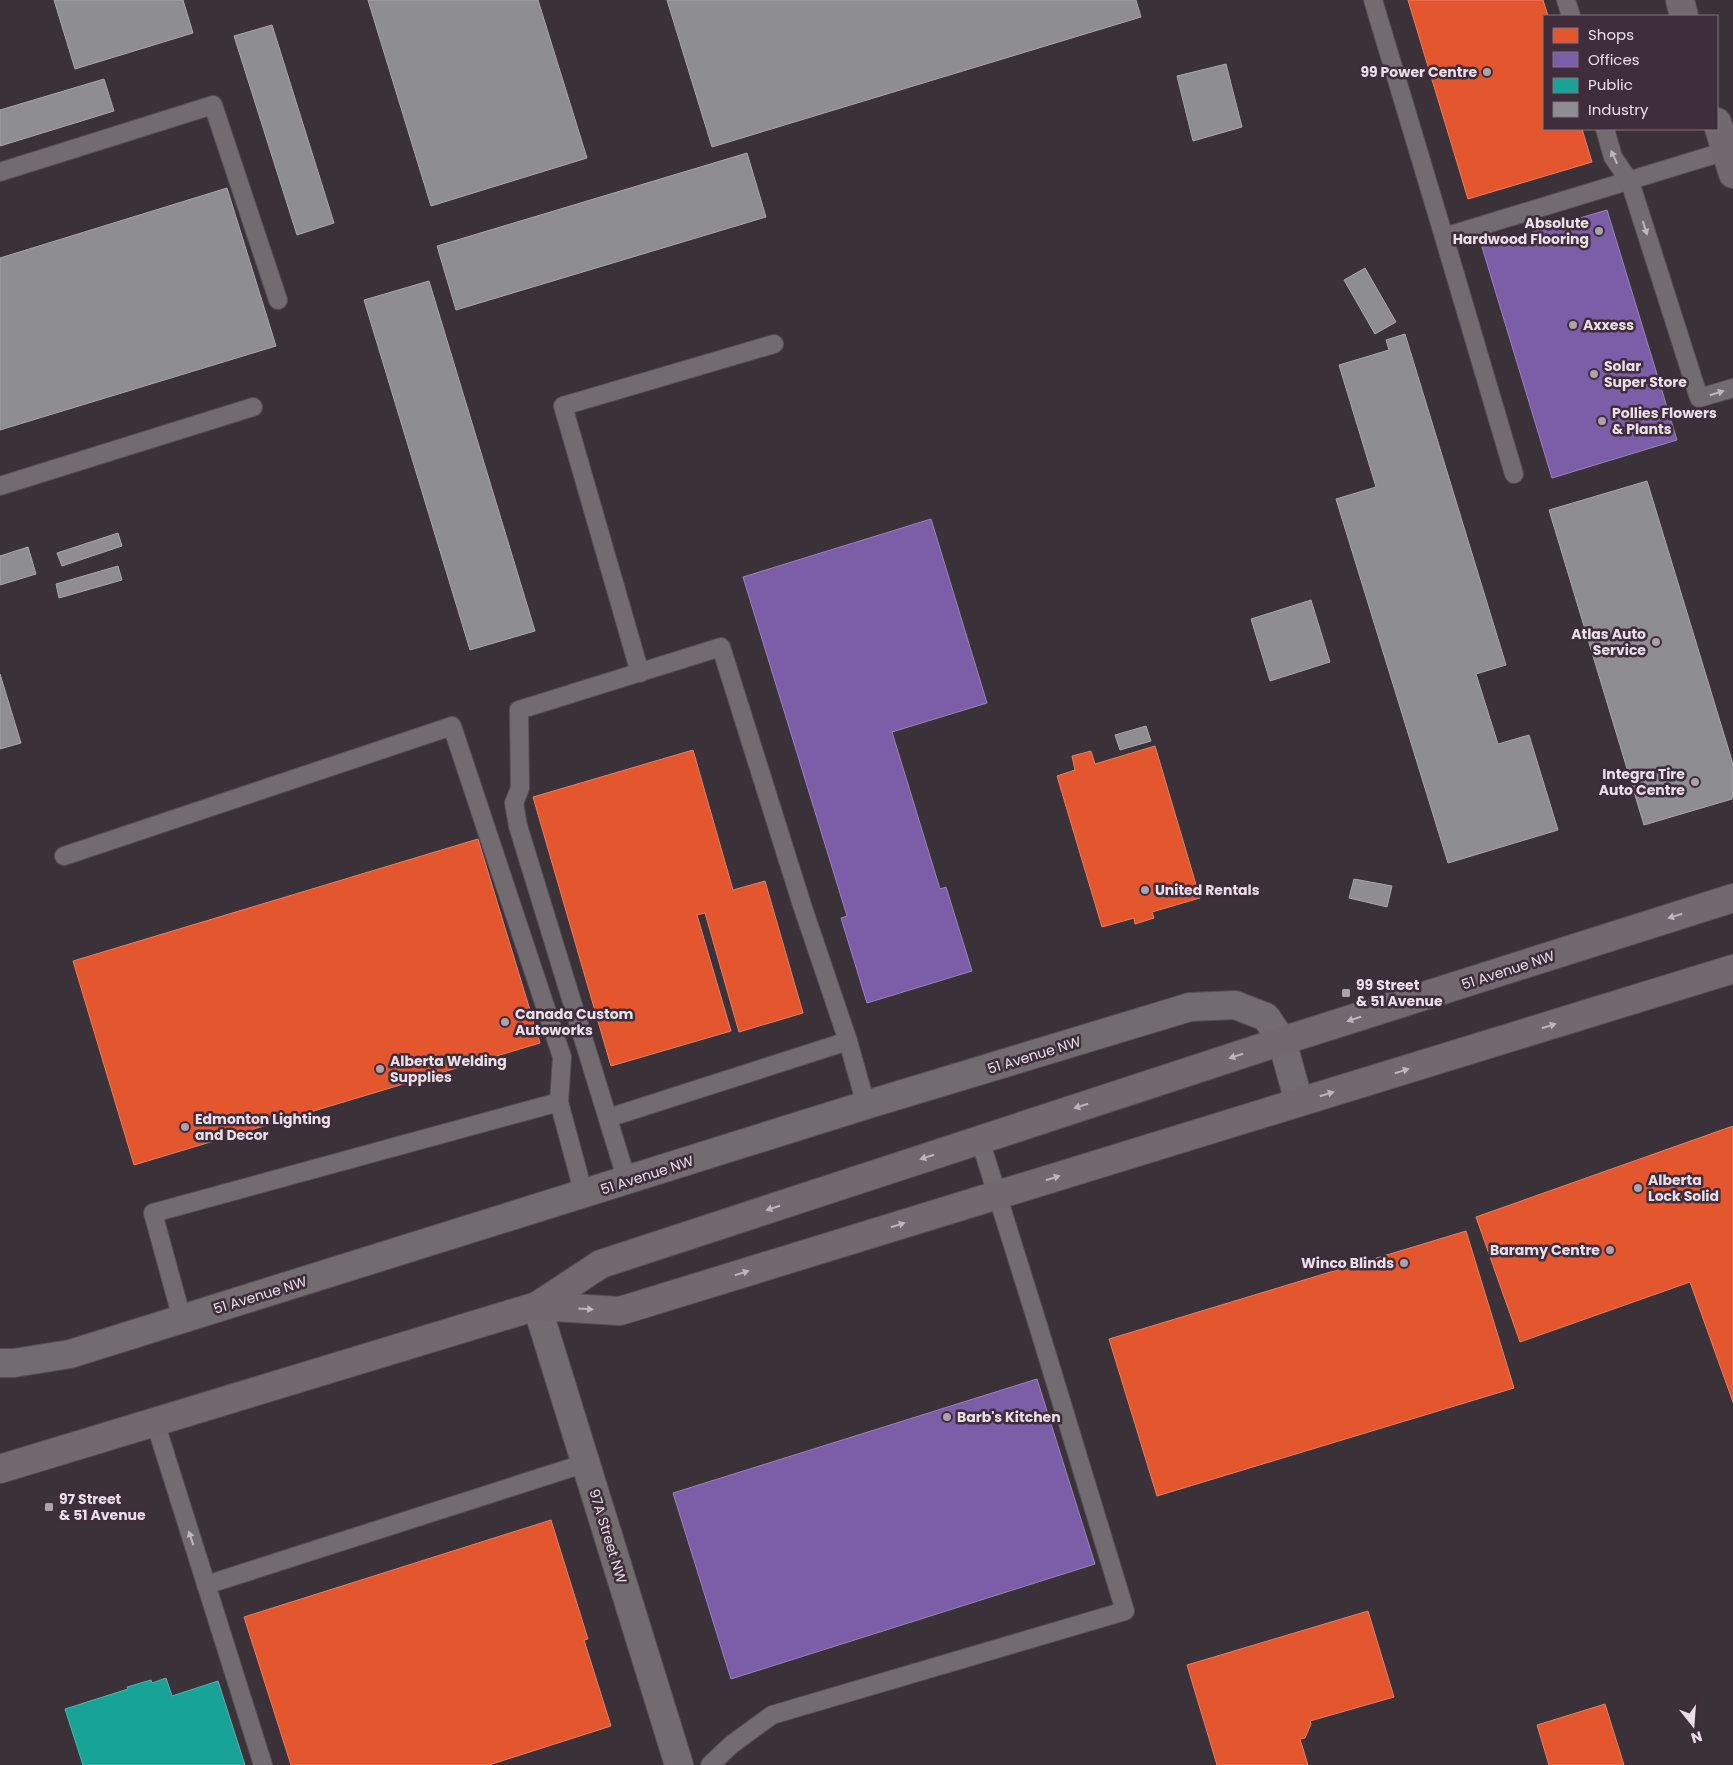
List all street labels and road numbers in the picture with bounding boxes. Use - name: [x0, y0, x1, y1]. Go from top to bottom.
- street label: 51 Avenue NW: [1459, 945, 1557, 994]
- street label: 51 Avenue NW: [985, 1031, 1084, 1079]
- street label: 51 Avenue NW: [598, 1150, 696, 1199]
- street label: 51 Avenue NW: [211, 1271, 310, 1319]
- street label: 97A Street NW: [584, 1486, 632, 1586]

